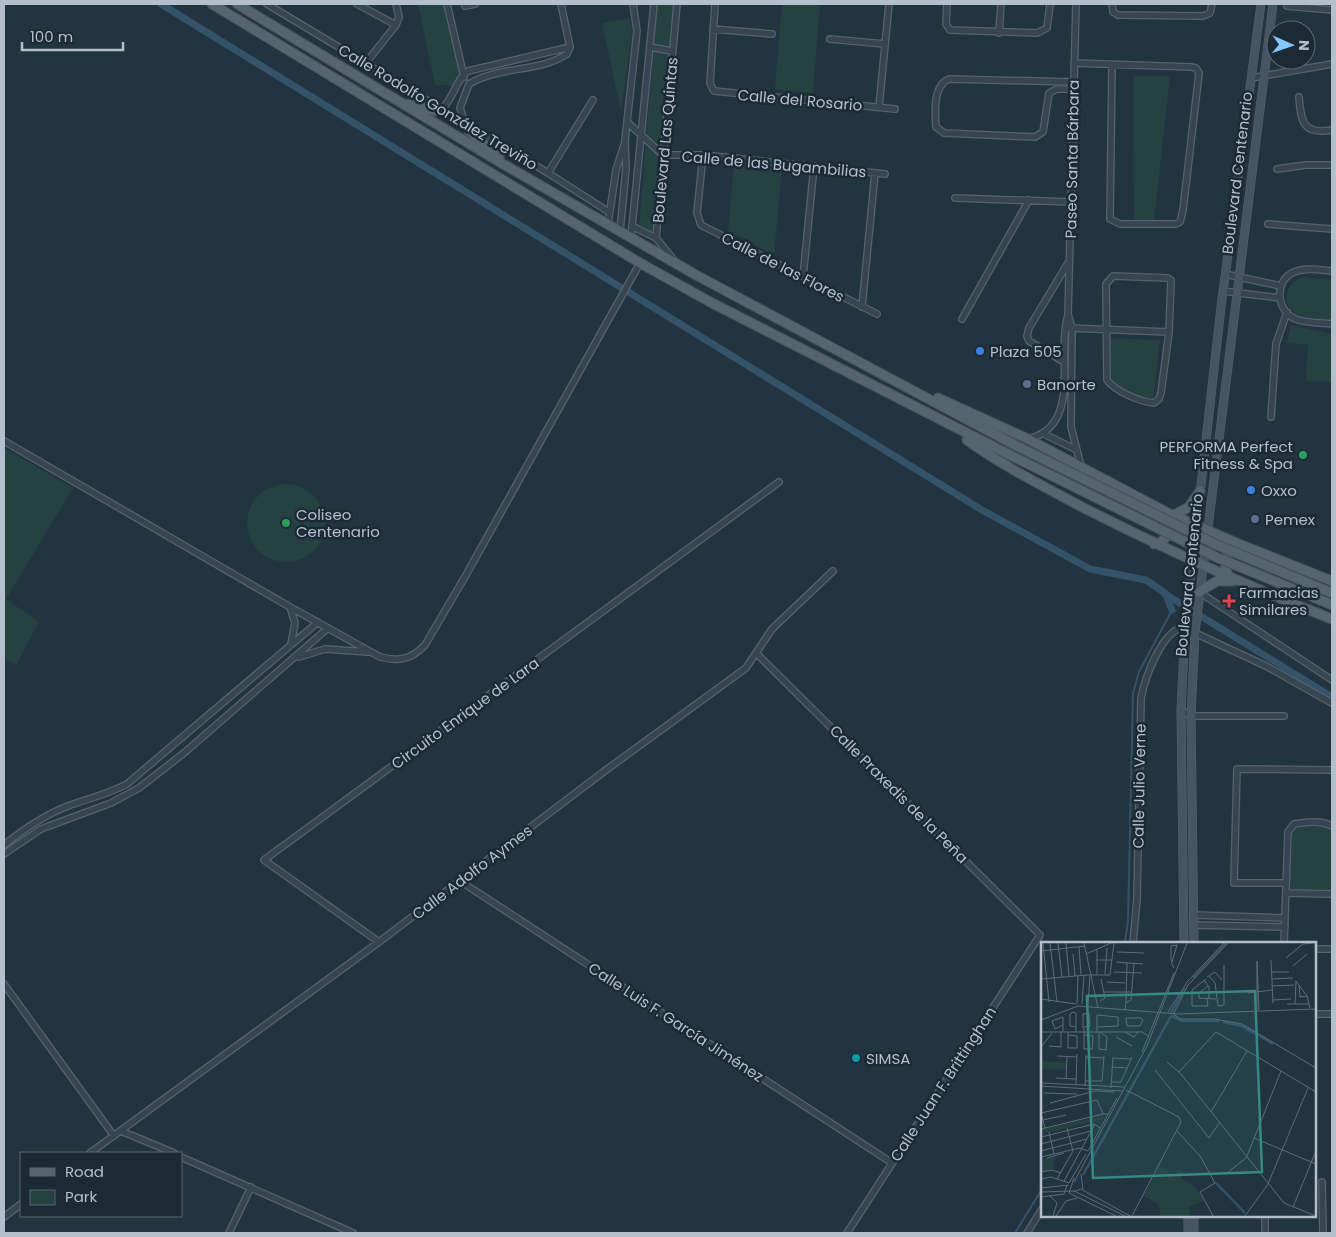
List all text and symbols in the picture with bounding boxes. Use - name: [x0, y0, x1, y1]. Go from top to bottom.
- scale bar: [22, 20, 124, 52]
- north arrow: [1266, 20, 1316, 70]
- text: 100 m: [30, 26, 73, 47]
- street label: Calle Rodolfo González Treviño: [334, 39, 542, 175]
- text: N: [1294, 40, 1314, 51]
- street label: Boulevard Las Quintas: [647, 56, 683, 224]
- street label: Paseo Santa Bárbara: [1060, 80, 1084, 238]
- street label: Calle del Rosario: [737, 84, 863, 116]
- street label: Boulevard Centenario: [1217, 91, 1257, 255]
- street label: Calle de las Bugambilias: [681, 145, 867, 183]
- street label: Calle de las Flores: [718, 227, 848, 307]
- place label: Plaza 505: [990, 341, 1062, 362]
- marker: Plaza 505: [974, 345, 986, 357]
- place label: Banorte: [1037, 374, 1096, 395]
- marker: Banorte: [1021, 378, 1033, 390]
- place label: PERFORMA Perfect Fitness & Spa: [1160, 436, 1293, 474]
- marker: PERFORMA Perfect Fitness & Spa: [1297, 449, 1309, 461]
- place label: Oxxo: [1261, 480, 1297, 501]
- marker: Oxxo: [1245, 484, 1257, 496]
- street label: Boulevard Centenario: [1170, 493, 1208, 657]
- place label: Coliseo Centenario: [296, 504, 380, 542]
- place label: Pemex: [1265, 509, 1315, 530]
- marker: Pemex: [1249, 513, 1261, 525]
- marker: Coliseo Centenario: [280, 517, 292, 529]
- place label: Farmacias Similares: [1239, 582, 1319, 620]
- marker: Farmacias Similares: [1223, 595, 1235, 607]
- street label: Circuito Enrique de Lara: [387, 652, 543, 774]
- street label: Calle Praxedis de la Peña: [825, 720, 973, 868]
- street label: Calle Julio Verne: [1127, 723, 1151, 849]
- street label: Calle Adolfo Aymes: [408, 820, 537, 924]
- inset map: [1041, 942, 1316, 1217]
- street label: Calle Luis F. García Jiménez: [584, 957, 768, 1087]
- street label: Calle Juan F. Brittinghan: [885, 1003, 1001, 1165]
- place label: SIMSA: [866, 1048, 910, 1069]
- marker: SIMSA: [850, 1052, 862, 1064]
- legend: [20, 1152, 182, 1217]
- text: Road: [65, 1161, 104, 1182]
- text: Park: [65, 1186, 97, 1207]

